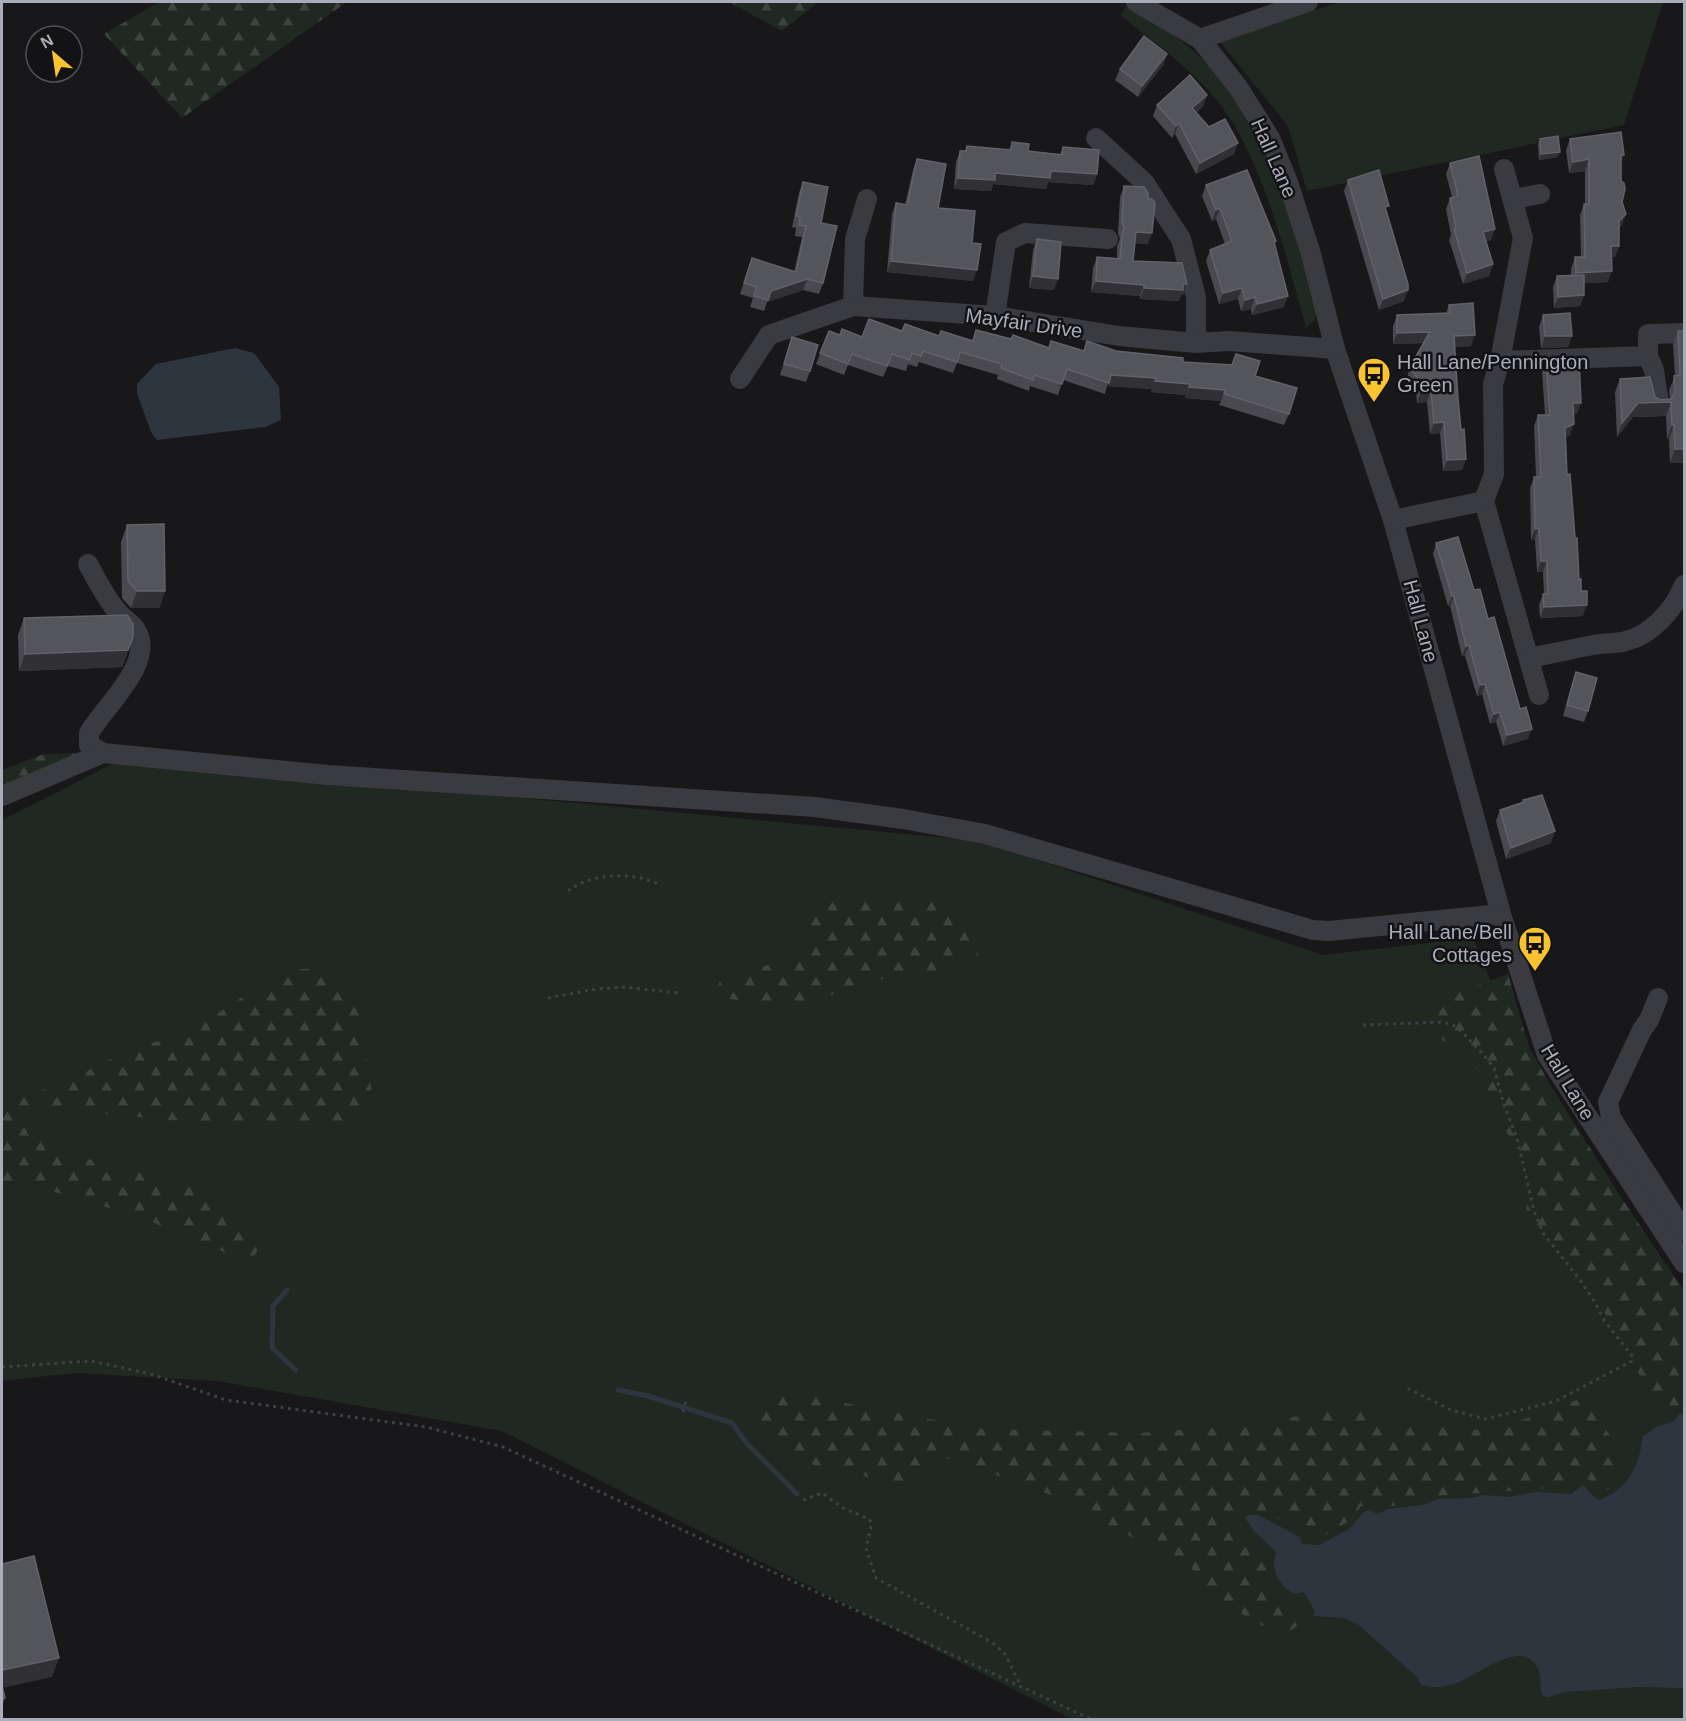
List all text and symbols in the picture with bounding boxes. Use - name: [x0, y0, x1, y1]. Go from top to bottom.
- north arrow: [24, 24, 84, 84]
- text: N: [38, 31, 56, 52]
- street label: Hall Lane: [1247, 115, 1301, 201]
- street label: Mayfair Drive: [964, 304, 1084, 342]
- place label: Hall Lane/Pennington Green: [1397, 351, 1588, 396]
- bus stop icon: Hall Lane/Pennington Green: [1356, 356, 1392, 403]
- street label: Hall Lane: [1399, 577, 1443, 665]
- place label: Hall Lane/Bell Cottages: [1389, 921, 1512, 966]
- bus stop icon: Hall Lane/Bell Cottages: [1517, 925, 1553, 972]
- street label: Hall Lane: [1537, 1040, 1599, 1124]

